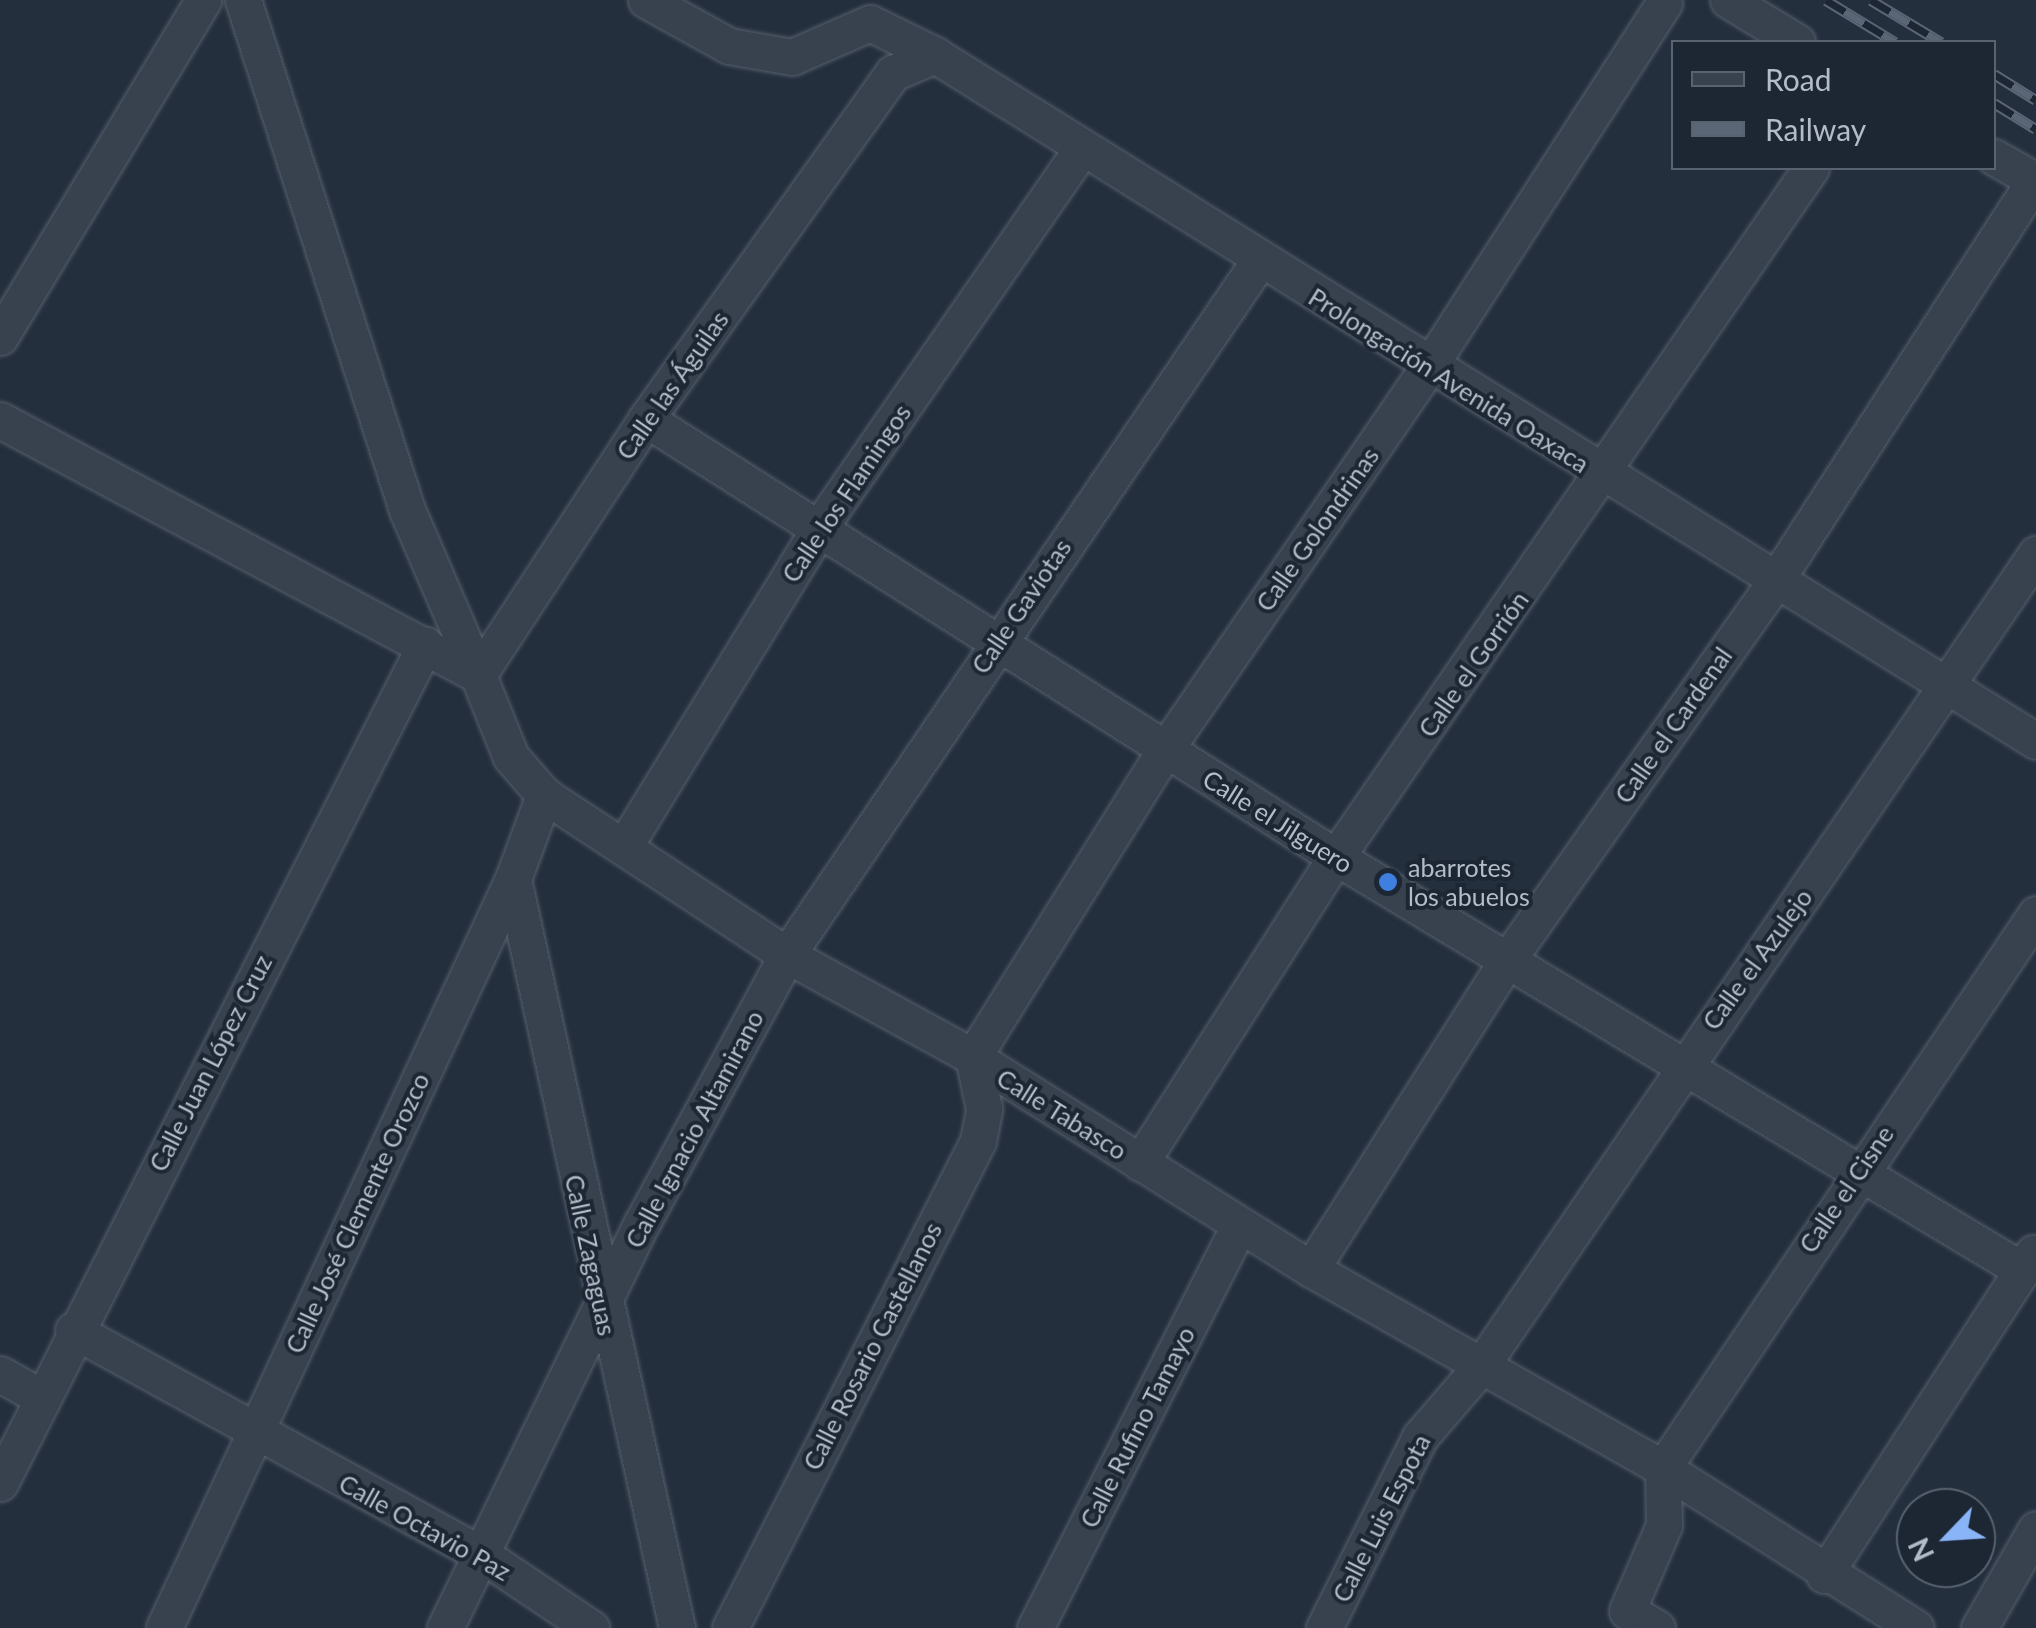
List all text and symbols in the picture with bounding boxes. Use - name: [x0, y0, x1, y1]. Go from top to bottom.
- legend: [1671, 40, 1996, 170]
- text: Road: [1765, 61, 1832, 97]
- text: Railway: [1765, 111, 1866, 147]
- street label: Prolongación Avenida Oaxaca: [1303, 281, 1595, 479]
- street label: Calle las Águilas: [609, 305, 735, 465]
- street label: Calle los Flamingos: [775, 398, 917, 588]
- street label: Calle Golondrinas: [1249, 441, 1385, 617]
- street label: Calle Gaviotas: [965, 533, 1077, 679]
- street label: Calle el Gorrión: [1412, 586, 1534, 742]
- street label: Calle el Cardenal: [1608, 641, 1738, 809]
- street label: Calle el Jilguero: [1197, 763, 1359, 879]
- place label: abarrotes los abuelos: [1408, 853, 1530, 912]
- marker: abarrotes los abuelos: [1377, 871, 1399, 893]
- street label: Calle el Azulejo: [1696, 882, 1818, 1036]
- street label: Calle Juan López Cruz: [142, 950, 278, 1176]
- street label: Calle Ignacio Altamirano: [619, 1005, 769, 1253]
- street label: Calle Tabasco: [991, 1062, 1133, 1166]
- street label: Calle José Clemente Orozco: [279, 1068, 435, 1358]
- street label: Calle el Cisne: [1793, 1120, 1899, 1258]
- street label: Calle Zagaguas: [559, 1172, 623, 1338]
- street label: Calle Rosario Castellanos: [797, 1217, 947, 1475]
- street label: Calle Rufino Tamayo: [1073, 1321, 1201, 1533]
- street label: Calle Luis Espota: [1326, 1429, 1436, 1607]
- street label: Calle Octavio Paz: [334, 1468, 516, 1586]
- north arrow: [1896, 1488, 1996, 1588]
- text: N: [1901, 1533, 1941, 1567]

